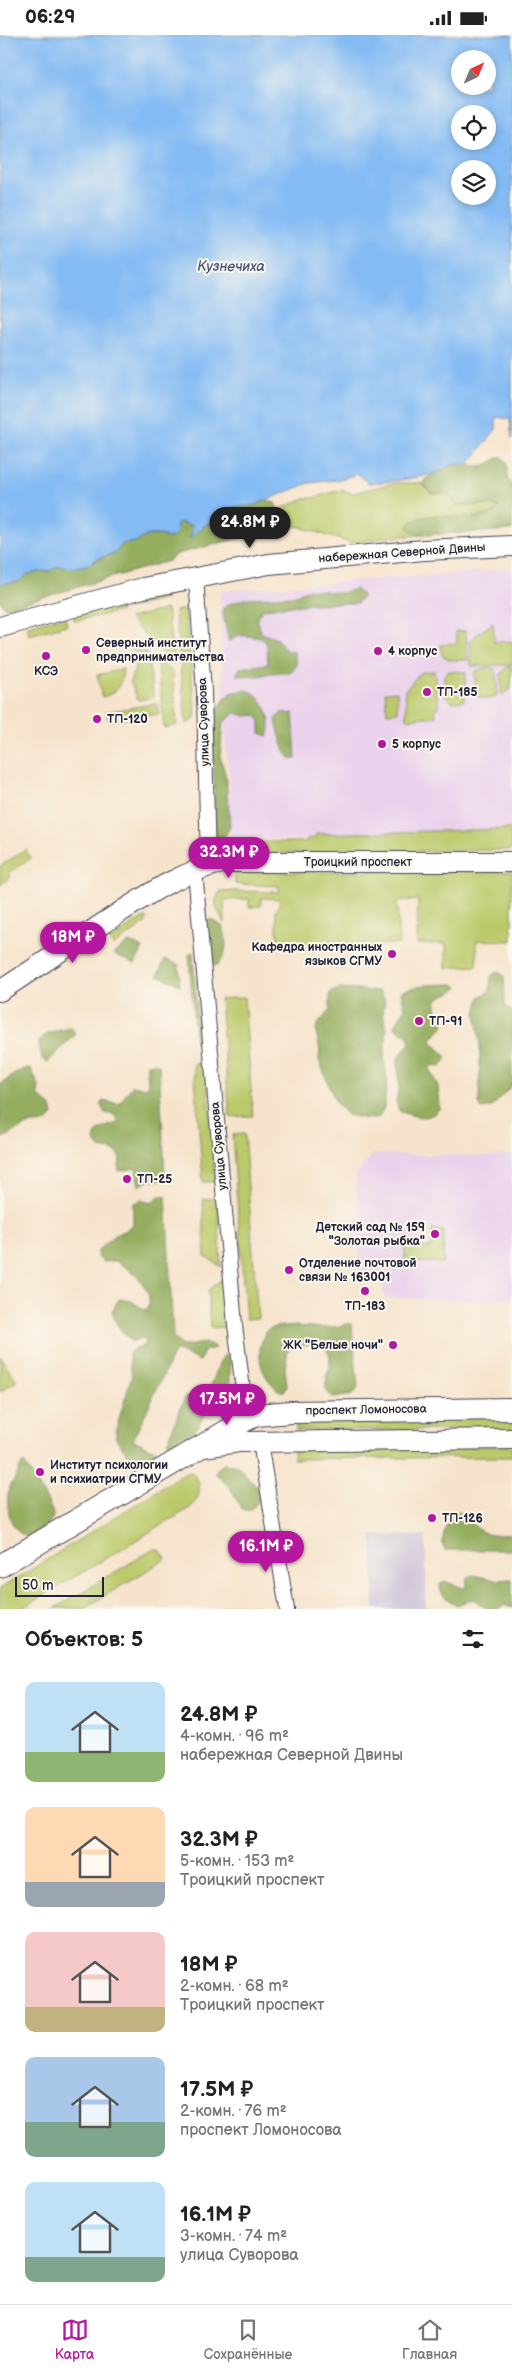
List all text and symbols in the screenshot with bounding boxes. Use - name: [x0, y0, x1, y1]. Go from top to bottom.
- text: 06:29: [25, 6, 75, 29]
- north arrow: [451, 50, 496, 95]
- map controls: [451, 50, 496, 205]
- button: locate: [451, 105, 496, 150]
- button: layers: [451, 160, 496, 205]
- water label: Кузнечиха: [197, 258, 265, 275]
- pin: 24.8M ₽: [204, 507, 296, 549]
- text: 24.8M ₽: [221, 513, 279, 532]
- street label: набережная Северной Двины: [318, 540, 486, 566]
- place label: Северный институт предпринимательства: [96, 636, 225, 665]
- marker: Северный институт предпринимательства: [80, 644, 92, 656]
- place label: 4 корпус: [388, 644, 437, 659]
- marker: 4 корпус: [372, 645, 384, 657]
- marker: КСЭ: [40, 650, 52, 662]
- place label: КСЭ: [34, 664, 58, 679]
- street label: улица Суворова: [195, 677, 213, 767]
- place label: ТП-185: [437, 685, 477, 700]
- marker: ТП-185: [421, 686, 433, 698]
- place label: ТП-120: [107, 712, 148, 727]
- marker: ТП-120: [91, 713, 103, 725]
- place label: 5 корпус: [392, 737, 441, 752]
- marker: 5 корпус: [376, 738, 388, 750]
- pin: 32.3M ₽: [183, 837, 275, 879]
- text: 32.3M ₽: [199, 843, 259, 862]
- street label: Троицкий проспект: [304, 855, 413, 870]
- pin: 18M ₽: [38, 921, 108, 964]
- text: 18M ₽: [51, 928, 95, 947]
- place label: Кафедра иностранных языков СГМУ: [251, 940, 383, 969]
- marker: Кафедра иностранных языков СГМУ: [386, 948, 398, 960]
- place label: ТП-91: [429, 1014, 462, 1029]
- marker: ТП-91: [413, 1015, 425, 1027]
- street label: улица Суворова: [208, 1101, 230, 1191]
- place label: ТП-25: [137, 1172, 172, 1187]
- marker: ТП-25: [121, 1173, 133, 1185]
- place label: Детский сад № 159 "Золотая рыбка": [316, 1220, 425, 1249]
- marker: Детский сад № 159 "Золотая рыбка": [429, 1228, 441, 1240]
- place label: Отделение почтовой связи № 163001: [299, 1256, 417, 1285]
- marker: Отделение почтовой связи № 163001: [283, 1264, 295, 1276]
- marker: ТП-183: [359, 1285, 371, 1297]
- place label: ТП-183: [345, 1299, 385, 1314]
- place label: ЖК "Белые ночи": [283, 1338, 383, 1353]
- marker: ЖК "Белые ночи": [387, 1339, 399, 1351]
- pin: 17.5M ₽: [181, 1383, 273, 1426]
- text: 17.5M ₽: [199, 1390, 255, 1409]
- street label: проспект Ломоносова: [305, 1401, 427, 1419]
- place label: Институт психологии и психиатрии СГМУ: [50, 1458, 168, 1487]
- marker: Институт психологии и психиатрии СГМУ: [34, 1466, 46, 1478]
- place label: ТП-126: [442, 1511, 483, 1526]
- marker: ТП-126: [426, 1512, 438, 1524]
- pin: 16.1M ₽: [220, 1531, 312, 1573]
- text: 16.1M ₽: [239, 1537, 293, 1556]
- scale bar: [15, 1574, 104, 1597]
- text: 50 m: [22, 1577, 54, 1594]
- icon: filters: [459, 1625, 487, 1653]
- text: Объектов: 5: [25, 1627, 143, 1652]
- icon: home: [65, 1702, 125, 1762]
- text: 24.8M ₽: [180, 1702, 257, 1727]
- text: 4-комн. · 96 m²: [180, 1727, 289, 1746]
- text: набережная Северной Двины: [180, 1746, 403, 1765]
- icon: home: [65, 1827, 125, 1887]
- text: 32.3M ₽: [180, 1827, 258, 1852]
- text: 5-комн. · 153 m²: [180, 1852, 294, 1871]
- text: Троицкий проспект: [180, 1871, 325, 1890]
- icon: home: [65, 1952, 125, 2012]
- text: 18M ₽: [180, 1952, 237, 1977]
- text: 2-комн. · 68 m²: [180, 1977, 289, 1996]
- text: Троицкий проспект: [180, 1996, 325, 2015]
- icon: home: [65, 2077, 125, 2137]
- text: 17.5M ₽: [180, 2077, 253, 2102]
- text: 2-комн. · 76 m²: [180, 2102, 287, 2121]
- text: проспект Ломоносова: [180, 2121, 342, 2140]
- icon: home: [65, 2202, 125, 2262]
- text: 16.1M ₽: [180, 2202, 251, 2227]
- text: 3-комн. · 74 m²: [180, 2227, 287, 2246]
- text: улица Суворова: [180, 2246, 299, 2265]
- tab: Карта: [55, 2316, 94, 2363]
- tab: Сохранённые: [204, 2316, 292, 2363]
- tab: Главная: [402, 2316, 457, 2363]

